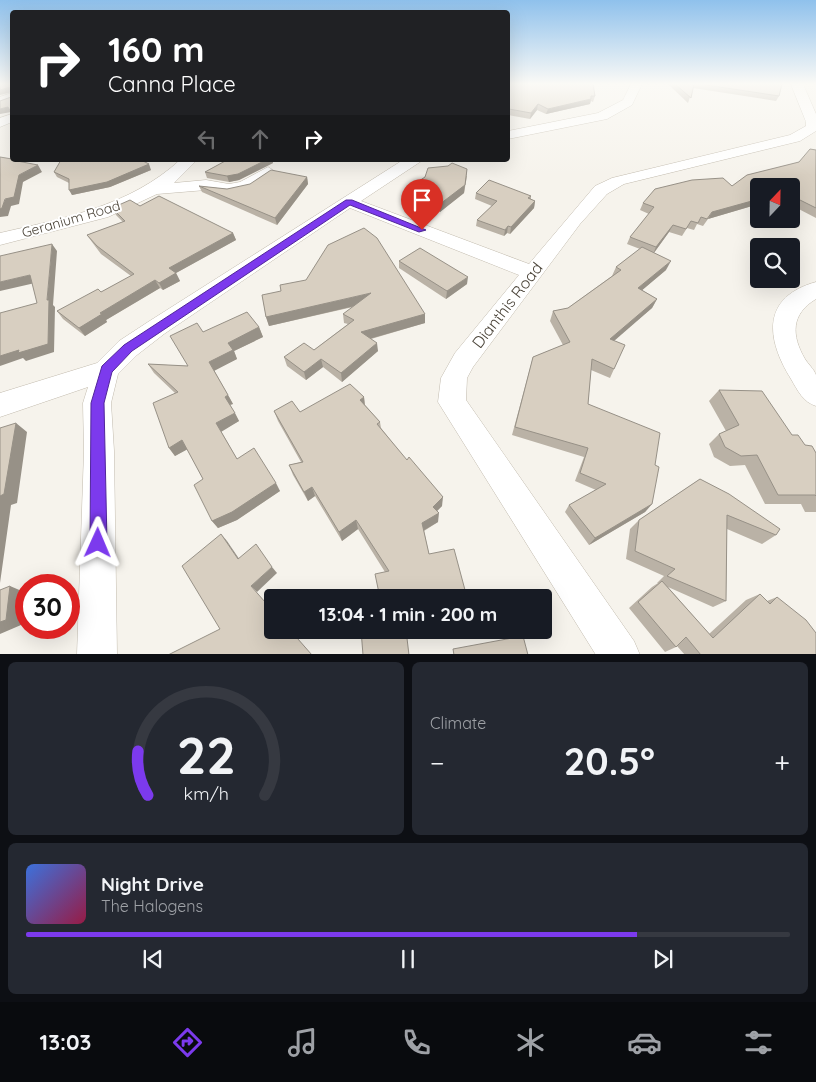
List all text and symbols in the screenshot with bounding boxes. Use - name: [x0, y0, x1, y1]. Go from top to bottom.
- text: 160 m: [108, 27, 205, 71]
- icon: right: [25, 30, 90, 95]
- text: Canna Place: [108, 70, 236, 98]
- icon: left: [193, 125, 221, 153]
- icon: ahead: [246, 125, 274, 153]
- icon: right: [299, 125, 327, 153]
- north arrow: [750, 178, 800, 228]
- map controls: [750, 178, 800, 288]
- pin: [401, 179, 443, 230]
- icon: arrive: [408, 186, 436, 214]
- street label: Geranium Road: [20, 196, 122, 242]
- button: search: [750, 238, 800, 288]
- street label: Dianthis Road: [467, 258, 547, 352]
- position arrow: [71, 516, 123, 568]
- speed limit sign: 30: [15, 574, 80, 639]
- text: 13:04 · 1 min · 200 m: [319, 602, 497, 626]
- text: Climate: [430, 713, 486, 733]
- text: 22: [176, 722, 236, 787]
- text: 20.5°: [564, 737, 655, 785]
- text: −: [430, 745, 445, 780]
- text: +: [774, 745, 790, 780]
- text: km/h: [183, 782, 229, 804]
- text: Night Drive: [101, 872, 204, 896]
- text: The Halogens: [101, 896, 203, 916]
- icon: previous: [139, 945, 167, 973]
- icon: pause: [394, 945, 422, 973]
- icon: next: [649, 945, 677, 973]
- icon: directions: [170, 1025, 205, 1060]
- icon: music: [285, 1025, 320, 1060]
- icon: phone: [399, 1025, 434, 1060]
- icon: climate: [513, 1025, 548, 1060]
- icon: car: [627, 1025, 662, 1060]
- icon: filters: [741, 1025, 776, 1060]
- text: 13:03: [40, 1028, 91, 1056]

